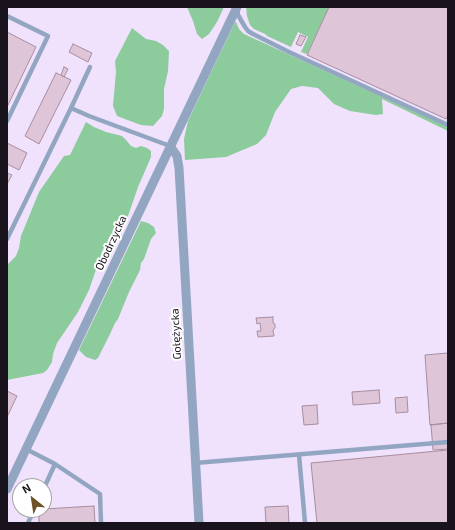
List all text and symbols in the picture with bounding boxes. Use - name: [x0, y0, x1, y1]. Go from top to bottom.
- street label: Obodrzycka: [93, 213, 129, 273]
- street label: Gołężycka: [168, 308, 184, 360]
- north arrow: [12, 478, 52, 518]
- text: N: [20, 480, 33, 496]

